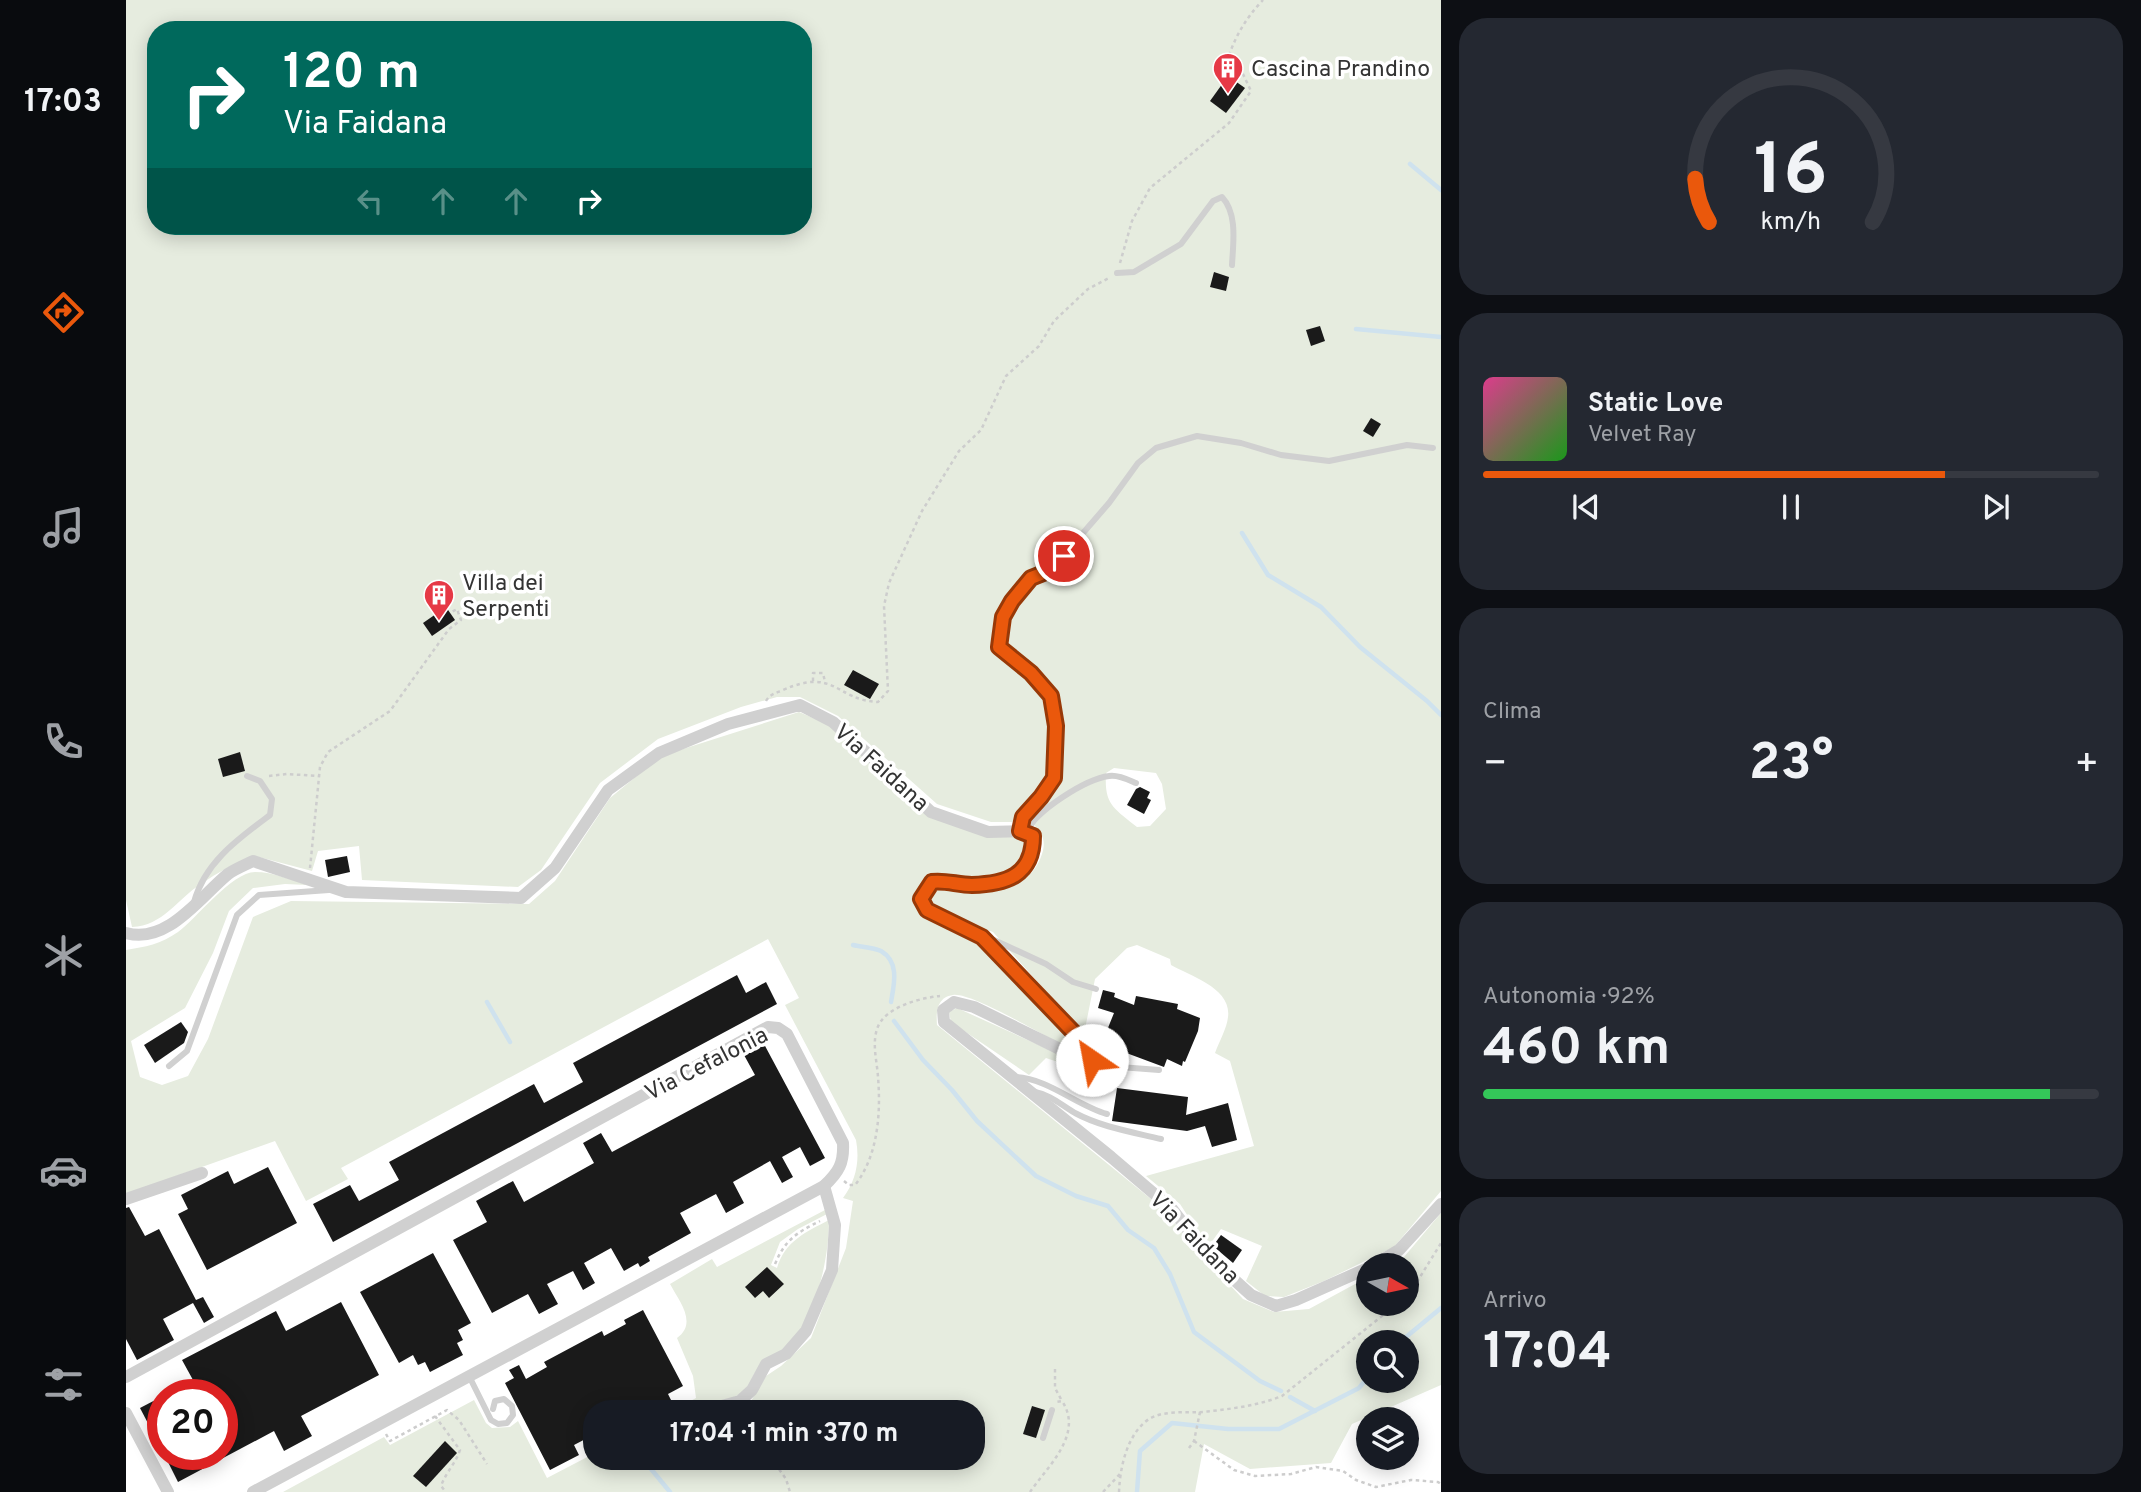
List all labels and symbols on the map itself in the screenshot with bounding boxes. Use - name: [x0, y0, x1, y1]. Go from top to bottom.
- building icon: Cascina Prandino: [1211, 51, 1245, 95]
- place label: Cascina Prandino: [1251, 56, 1430, 85]
- pin: [1034, 526, 1094, 586]
- place label: Villa dei Serpenti: [462, 570, 549, 625]
- building icon: Villa dei Serpenti: [422, 578, 456, 622]
- street label: Via Faidana: [827, 719, 934, 819]
- street label: Via Cefalonia: [641, 1022, 774, 1109]
- position arrow: [1055, 1023, 1129, 1097]
- street label: Via Faidana: [1142, 1186, 1245, 1291]
- north arrow: [1356, 1253, 1419, 1316]
- speed limit sign: 20: [147, 1379, 238, 1470]

